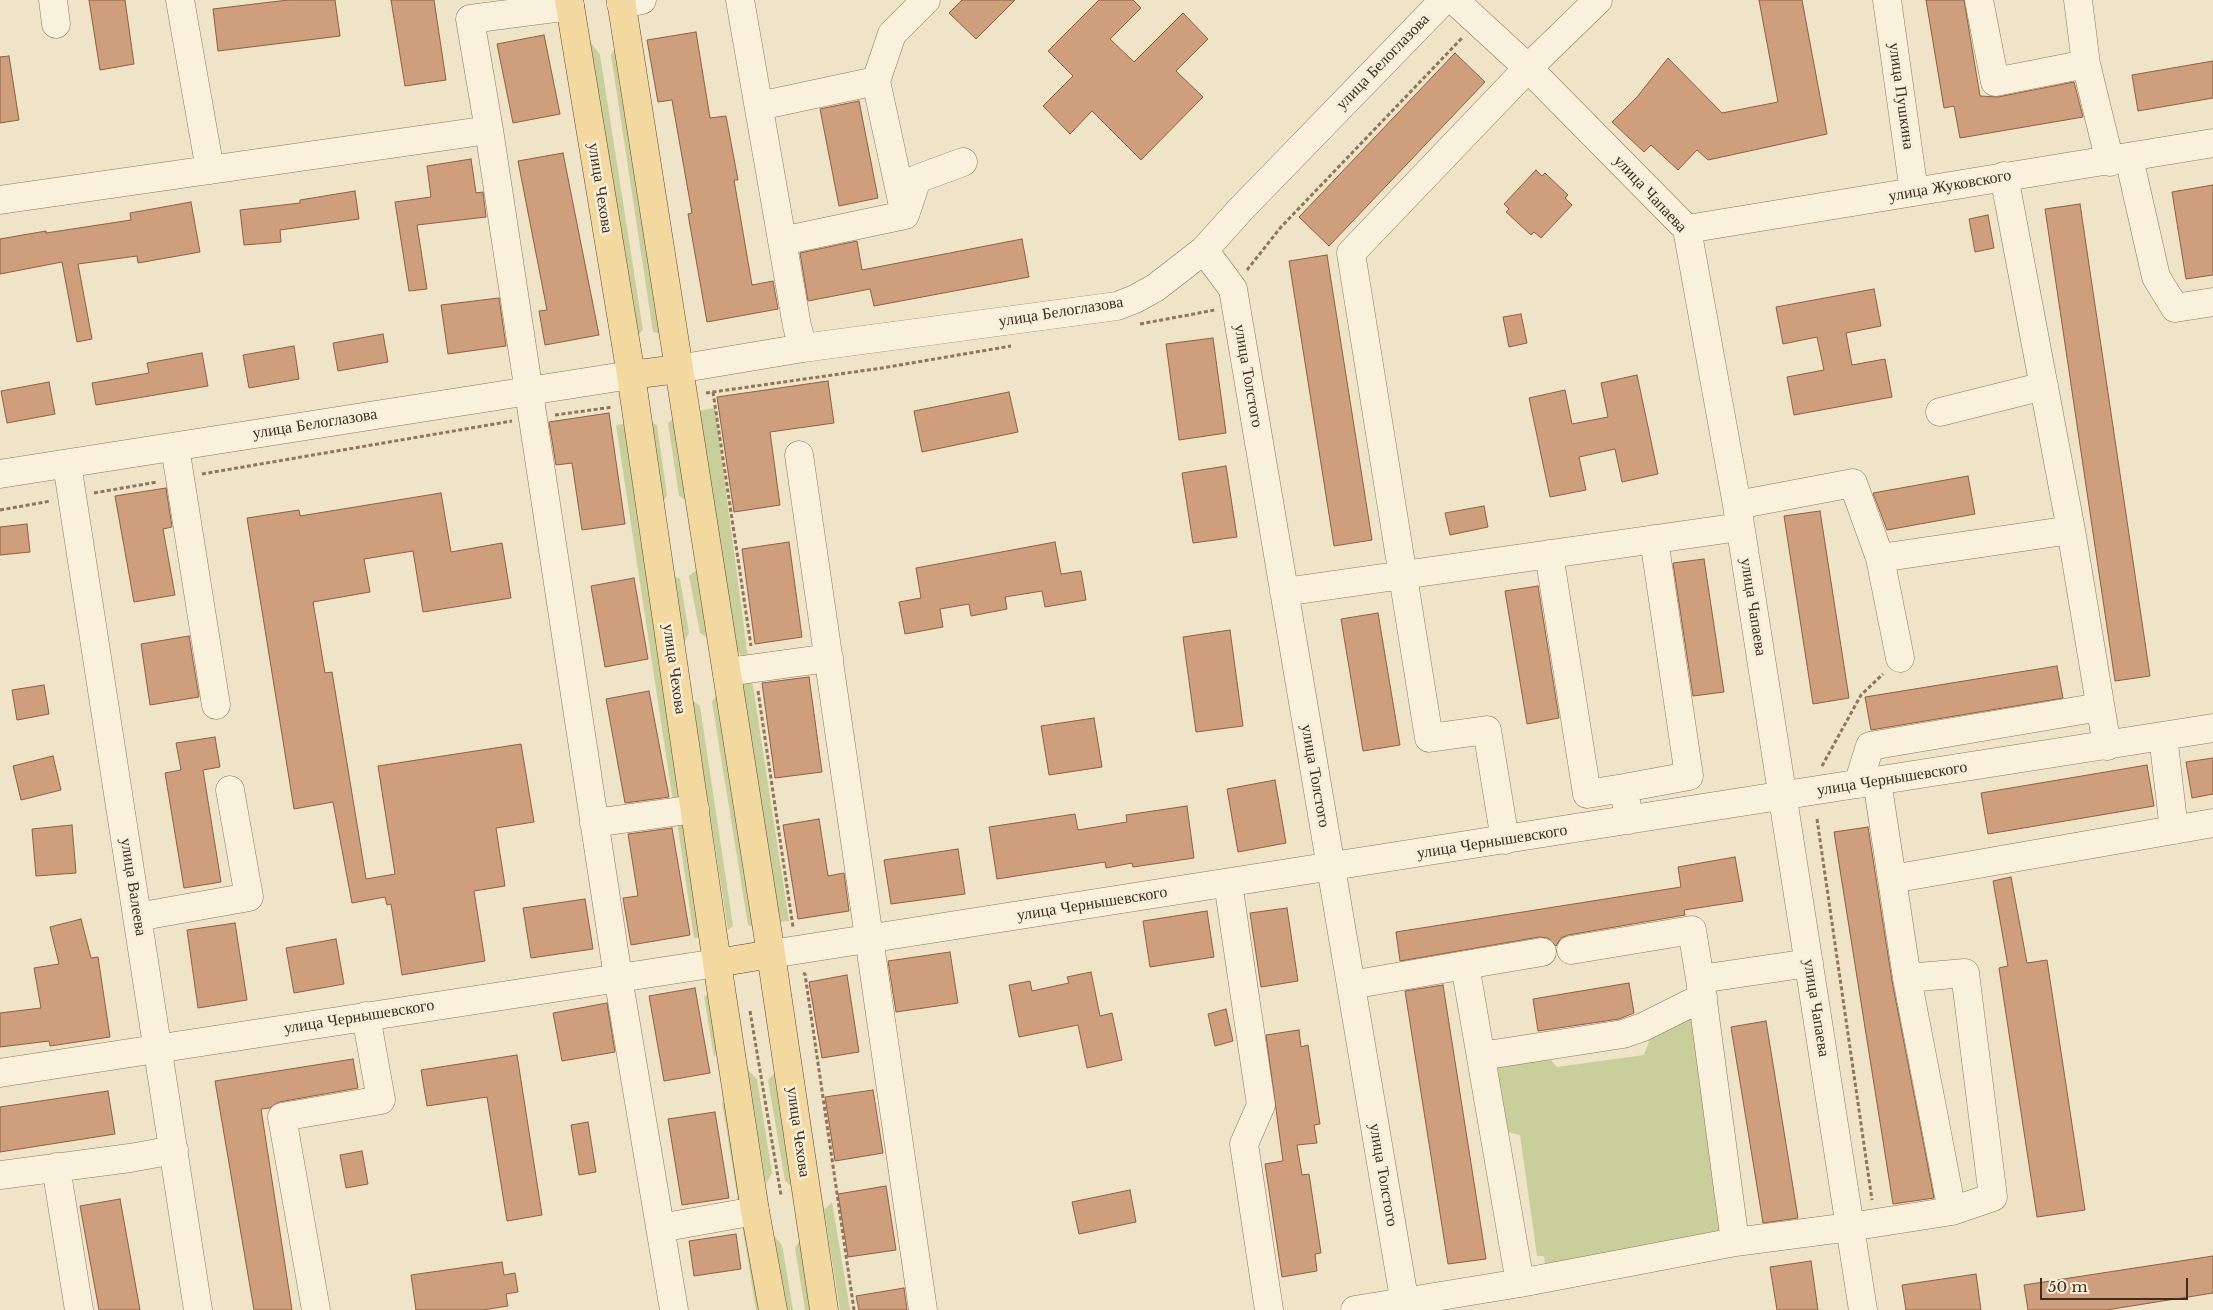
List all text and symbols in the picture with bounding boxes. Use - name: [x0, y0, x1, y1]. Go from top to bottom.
- street label: улица Белоглазова: [1332, 10, 1434, 114]
- street label: улица Пушкина: [1884, 41, 1918, 151]
- street label: улица Чехова: [583, 141, 617, 235]
- street label: улица Чапаева: [1609, 151, 1691, 237]
- street label: улица Жуковского: [1887, 166, 2013, 206]
- street label: улица Белоглазова: [997, 293, 1125, 331]
- street label: улица Толстого: [1229, 323, 1267, 429]
- street label: улица Белоглазова: [251, 405, 379, 443]
- street label: улица Чапаева: [1736, 557, 1770, 657]
- street label: улица Чехова: [658, 622, 690, 716]
- street label: улица Толстого: [1296, 723, 1334, 829]
- street label: улица Чернышевского: [1815, 758, 1969, 800]
- street label: улица Чернышевского: [1415, 821, 1569, 863]
- street label: улица Валеева: [116, 837, 150, 937]
- street label: улица Чернышевского: [1015, 883, 1169, 925]
- street label: улица Чапаева: [1799, 958, 1833, 1058]
- street label: улица Чернышевского: [282, 996, 436, 1038]
- street label: улица Чехова: [782, 1085, 814, 1179]
- street label: улица Толстого: [1364, 1122, 1402, 1228]
- scale bar: [2043, 1268, 2190, 1300]
- text: 50 m: [2048, 1277, 2088, 1296]

